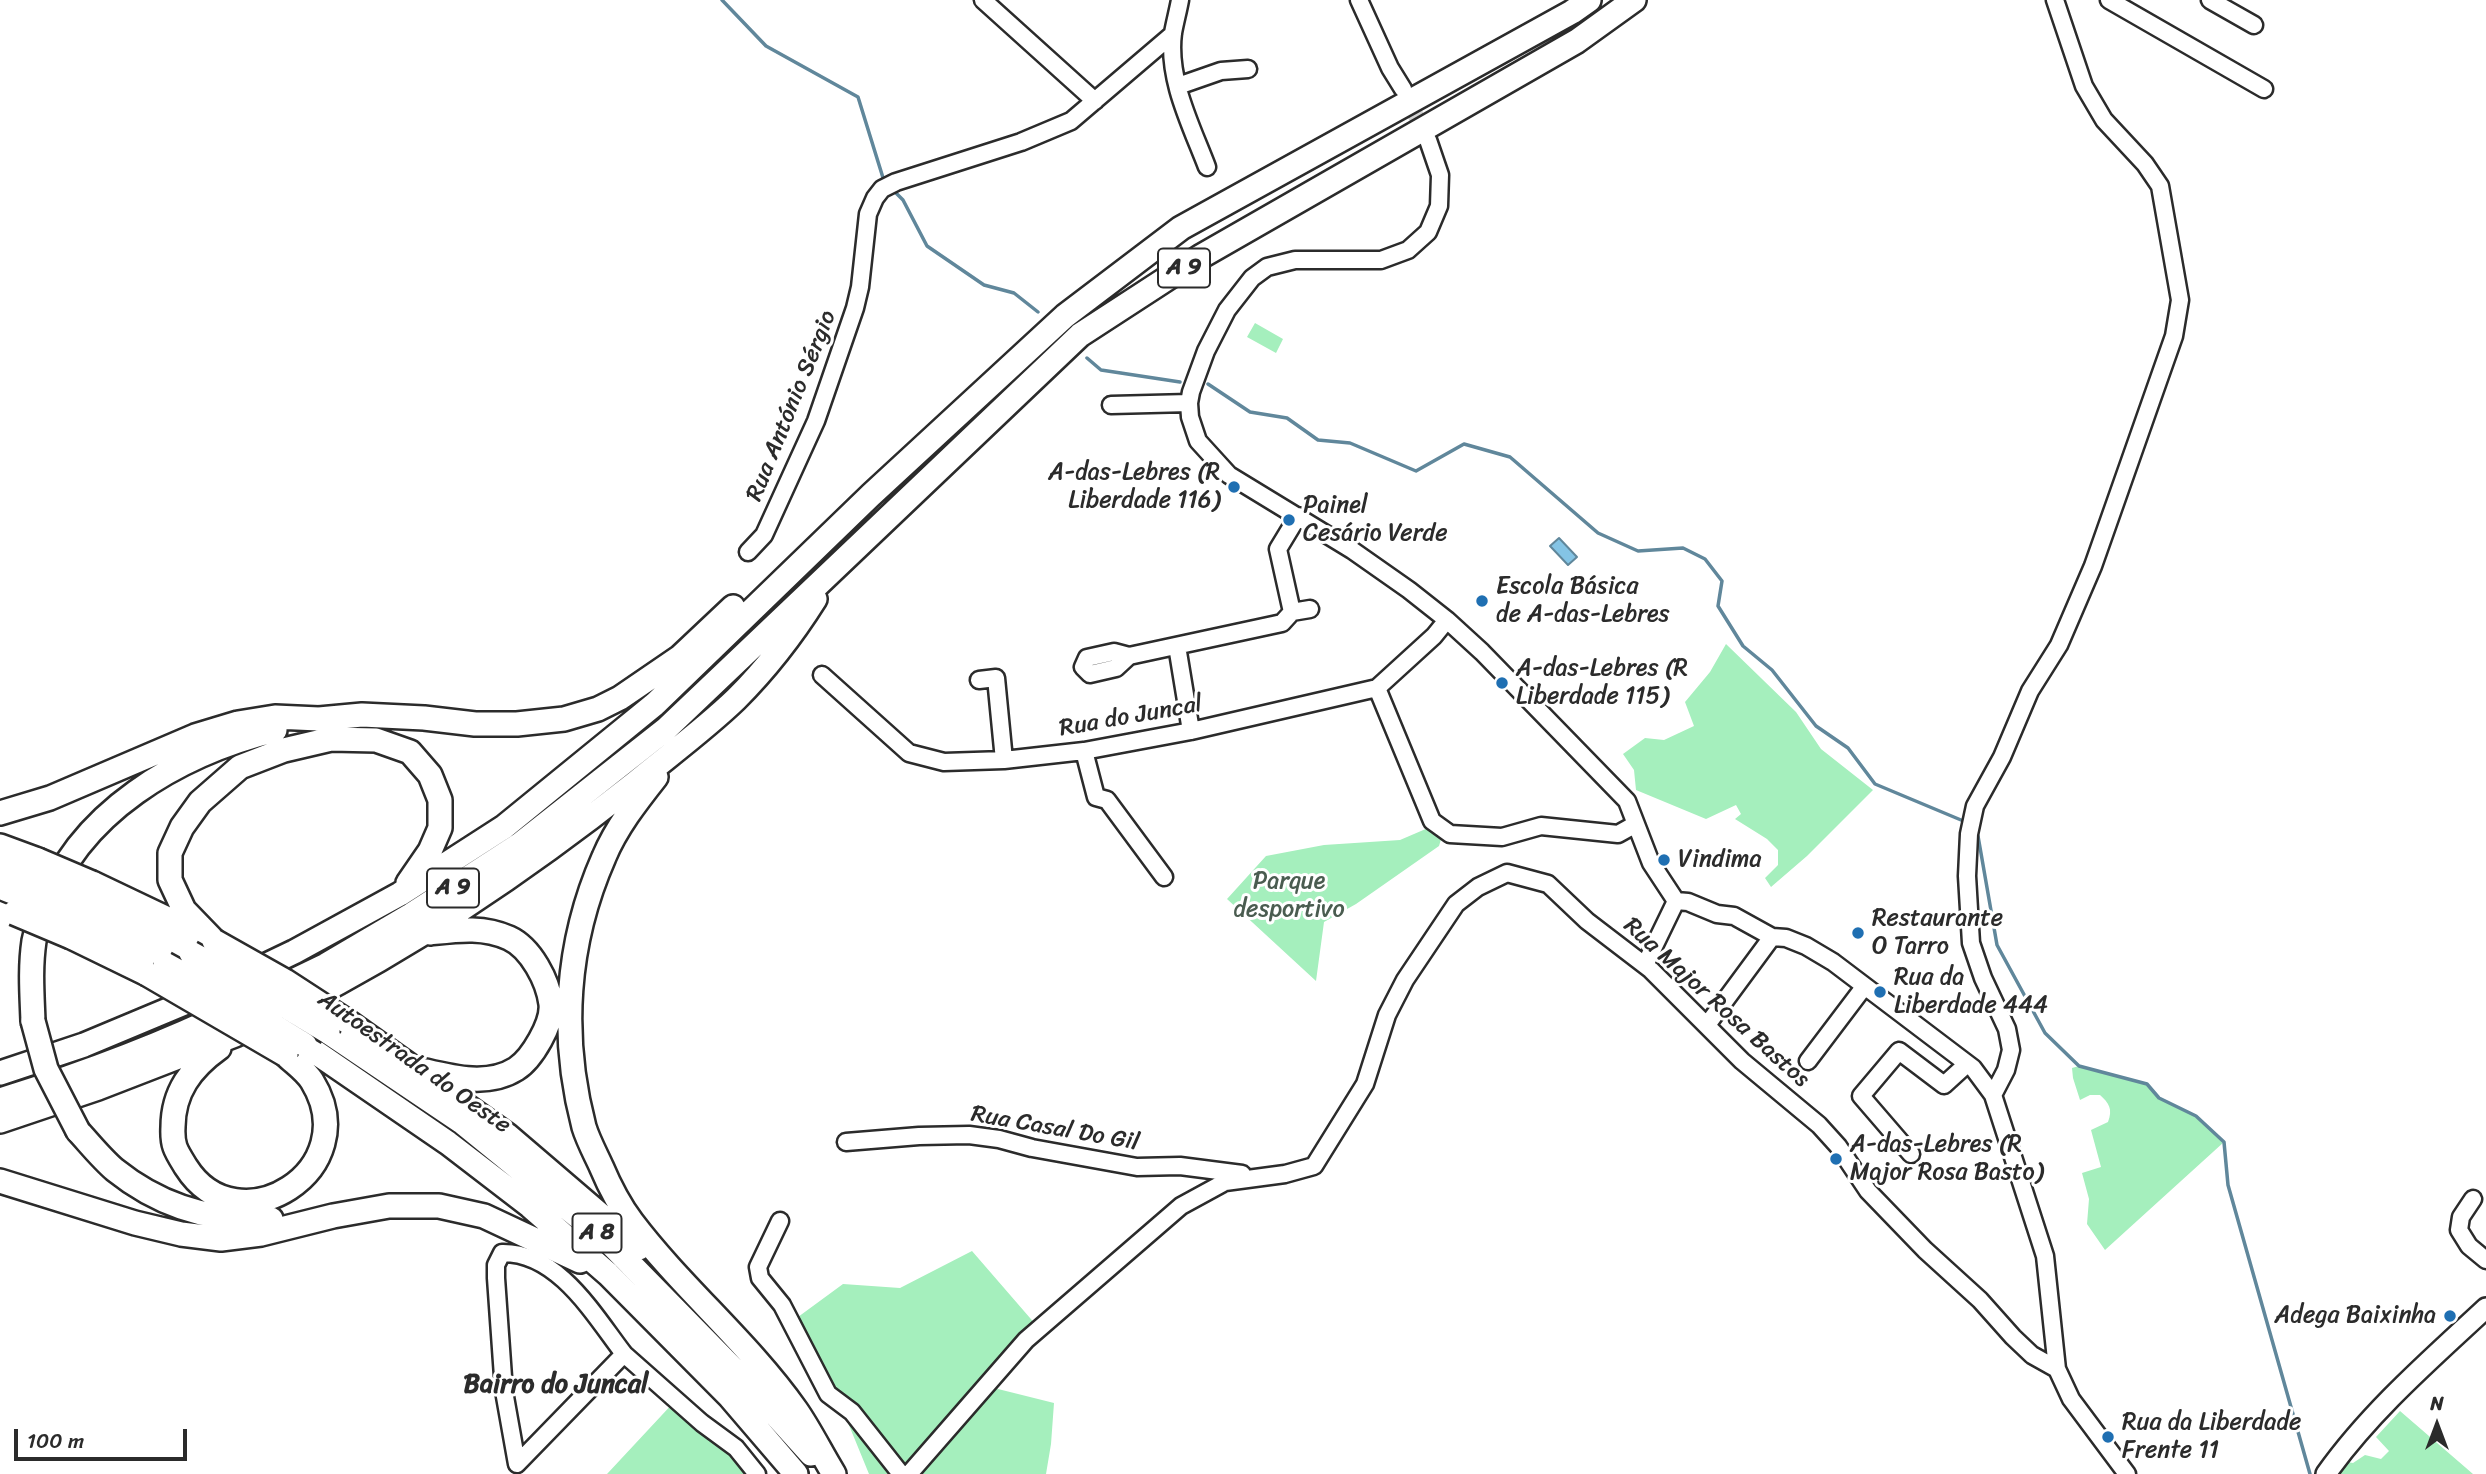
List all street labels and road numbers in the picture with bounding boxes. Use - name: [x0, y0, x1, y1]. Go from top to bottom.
- road number: A 9: [1158, 248, 1210, 288]
- street label: Rua António Sérgio: [741, 306, 843, 506]
- street label: Rua do Juncal: [1057, 690, 1205, 744]
- road number: A 9: [427, 868, 479, 908]
- street label: Rua Major Rosa Bastos: [1617, 912, 1815, 1094]
- street label: Autoestrada do Oeste: [312, 985, 516, 1141]
- street label: Rua Casal Do Gil: [969, 1100, 1141, 1158]
- road number: A 8: [572, 1214, 622, 1252]

